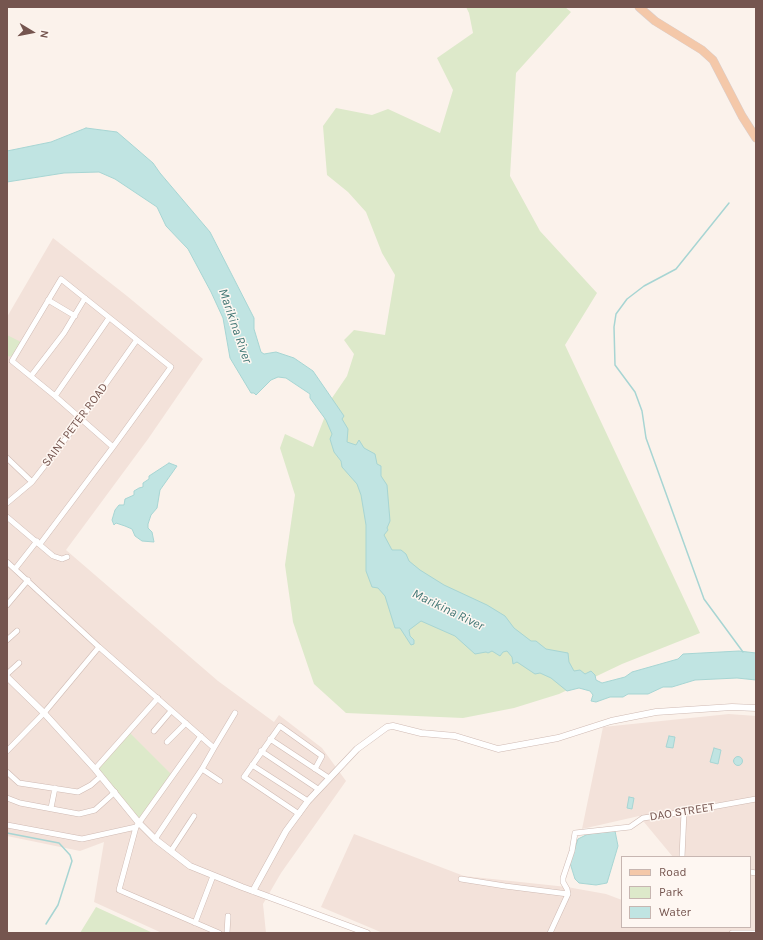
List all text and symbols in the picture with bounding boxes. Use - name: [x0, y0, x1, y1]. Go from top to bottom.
- north arrow: [12, 12, 52, 52]
- text: N: [37, 29, 51, 39]
- water label: Marikina River: [215, 287, 255, 365]
- street label: SAINT PETER ROAD: [39, 380, 111, 470]
- water label: Marikina River: [410, 586, 486, 634]
- street label: DAO STREET: [649, 800, 715, 824]
- legend: [621, 856, 751, 928]
- text: Road: [659, 865, 687, 879]
- text: Park: [659, 885, 683, 899]
- text: Water: [659, 905, 691, 919]

